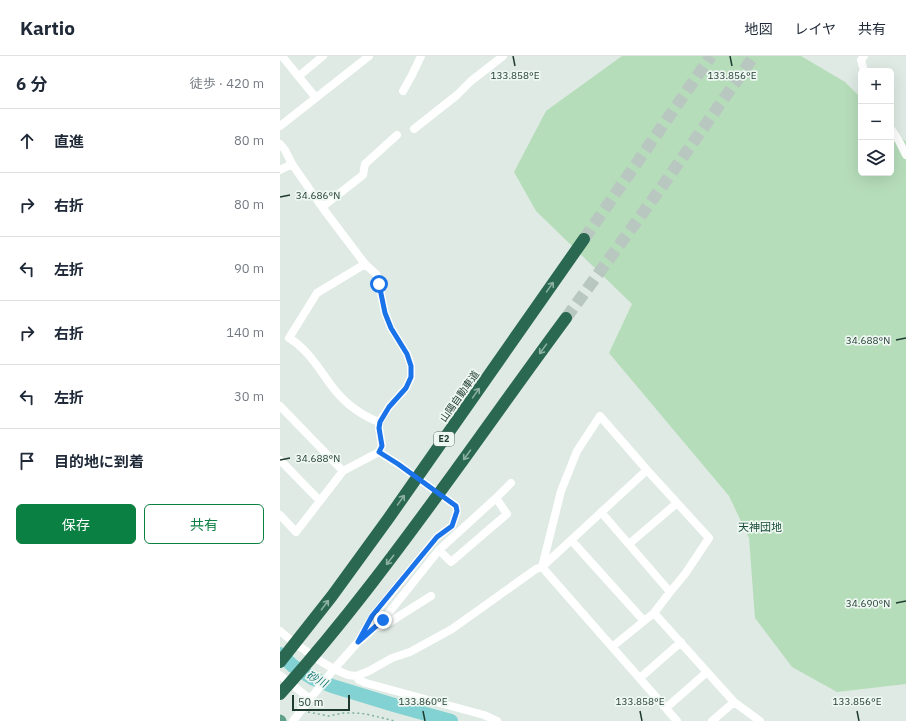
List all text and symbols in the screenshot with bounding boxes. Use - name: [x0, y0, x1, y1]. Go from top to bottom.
- text: Kartio: [20, 16, 75, 40]
- text: 地図: [744, 20, 772, 38]
- text: レイヤ: [794, 20, 836, 38]
- text: 共有: [858, 20, 886, 38]
- map controls: [858, 68, 894, 176]
- button: +: [858, 68, 894, 104]
- text: 133.858°E: [490, 69, 540, 82]
- text: 133.856°E: [707, 69, 757, 82]
- text: 6 分: [16, 73, 47, 95]
- text: 徒歩 · 420 m: [190, 75, 264, 92]
- button: −: [858, 104, 894, 140]
- icon: ahead: [16, 130, 38, 152]
- text: 直進: [54, 132, 84, 151]
- text: 80 m: [234, 132, 264, 149]
- button: layers: [858, 140, 894, 176]
- text: 34.686°N: [296, 189, 340, 202]
- icon: right: [16, 194, 38, 216]
- text: 右折: [54, 196, 84, 215]
- text: 80 m: [234, 196, 264, 213]
- icon: left: [16, 258, 38, 280]
- text: 左折: [54, 260, 84, 279]
- text: 90 m: [234, 260, 264, 277]
- route start: [370, 275, 388, 293]
- one-way arrow: [546, 282, 554, 293]
- icon: right: [16, 322, 38, 344]
- text: 右折: [54, 324, 84, 343]
- text: 140 m: [226, 324, 264, 341]
- text: 34.688°N: [846, 334, 890, 347]
- one-way arrow: [539, 344, 547, 355]
- street label: 山陽自動車道: [437, 368, 482, 425]
- icon: left: [16, 386, 38, 408]
- text: 左折: [54, 388, 84, 407]
- text: 30 m: [234, 388, 264, 405]
- one-way arrow: [472, 388, 480, 399]
- road number: E2: [434, 432, 454, 446]
- one-way arrow: [463, 449, 471, 460]
- icon: arrive: [16, 450, 38, 472]
- text: 目的地に到着: [54, 452, 144, 471]
- text: 34.688°N: [296, 452, 340, 465]
- one-way arrow: [397, 494, 405, 505]
- button: 保存: [16, 504, 136, 544]
- button: 共有: [144, 504, 264, 544]
- district label: 天神団地: [738, 520, 782, 534]
- one-way arrow: [386, 554, 394, 565]
- text: 34.690°N: [846, 597, 890, 610]
- one-way arrow: [320, 600, 329, 611]
- route end: [374, 611, 392, 629]
- water label: 砂川: [304, 668, 331, 691]
- scale bar: [292, 693, 350, 712]
- text: 50 m: [298, 695, 323, 709]
- text: 133.860°E: [398, 695, 448, 708]
- text: 133.858°E: [615, 695, 665, 708]
- text: 133.856°E: [832, 695, 882, 708]

